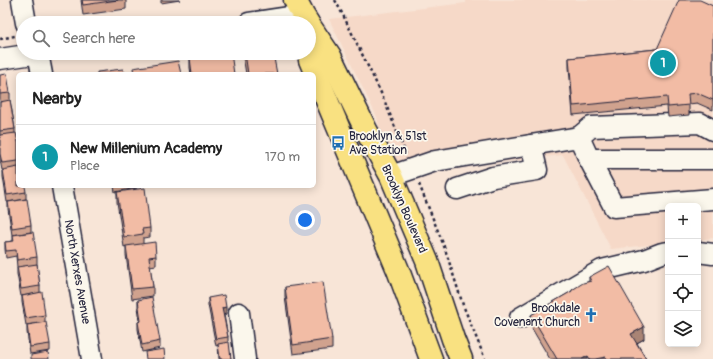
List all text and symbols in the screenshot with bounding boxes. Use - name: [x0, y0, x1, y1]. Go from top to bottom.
- search box: [16, 16, 316, 60]
- icon: search: [30, 27, 52, 49]
- text: Search here: [62, 29, 135, 48]
- pin: 1: [650, 48, 676, 78]
- text: Nearby: [32, 88, 81, 109]
- place label: Brooklyn & 51st Ave Station: [349, 129, 427, 158]
- bus stop icon: Brooklyn & 51st Ave Station: [330, 135, 346, 151]
- text: New Millenium Academy: [70, 139, 222, 158]
- text: 1: [42, 149, 48, 165]
- text: 170 m: [265, 149, 300, 165]
- text: Place: [70, 158, 99, 174]
- street label: Brooklyn Boulevard: [378, 163, 430, 256]
- map controls: [665, 203, 701, 347]
- button: +: [665, 203, 701, 239]
- your location: [295, 210, 315, 230]
- street label: North Xerxes Avenue: [60, 219, 94, 325]
- button: −: [665, 239, 701, 275]
- button: locate: [665, 275, 701, 311]
- place label: Brookdale Covenant Church: [494, 301, 580, 330]
- church icon: Brookdale Covenant Church: [583, 307, 599, 323]
- button: layers: [665, 311, 701, 347]

